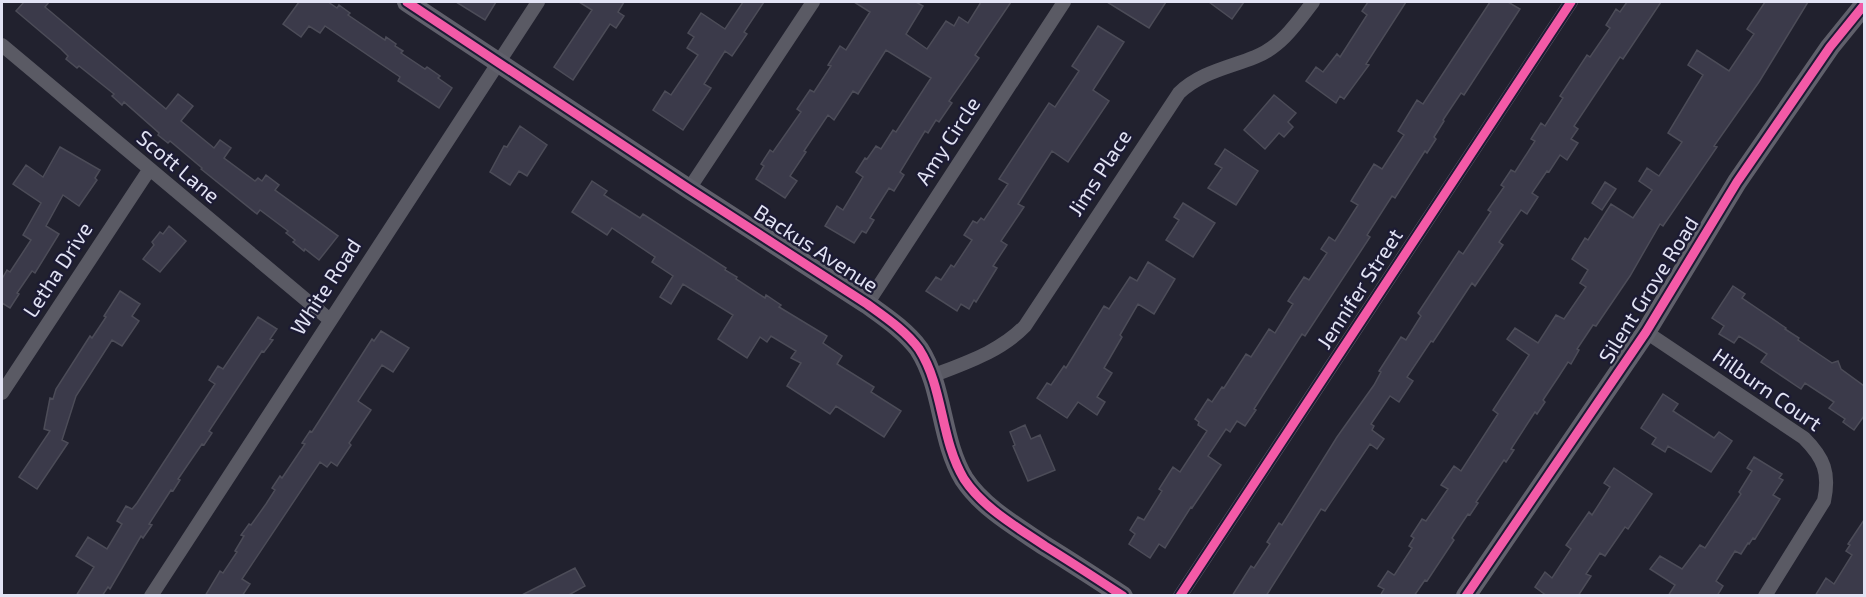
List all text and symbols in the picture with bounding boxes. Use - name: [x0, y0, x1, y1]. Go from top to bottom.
- street label: Amy Circle: [909, 91, 984, 189]
- street label: Scott Lane: [133, 124, 225, 208]
- street label: Jims Place: [1062, 124, 1136, 220]
- street label: Backus Avenue: [750, 198, 883, 297]
- street label: Silent Grove Road: [1593, 211, 1703, 367]
- street label: Letha Drive: [17, 217, 97, 321]
- street label: Jennifer Street: [1311, 223, 1407, 353]
- street label: White Road: [284, 233, 365, 339]
- street label: Hilburn Court: [1709, 342, 1827, 435]

